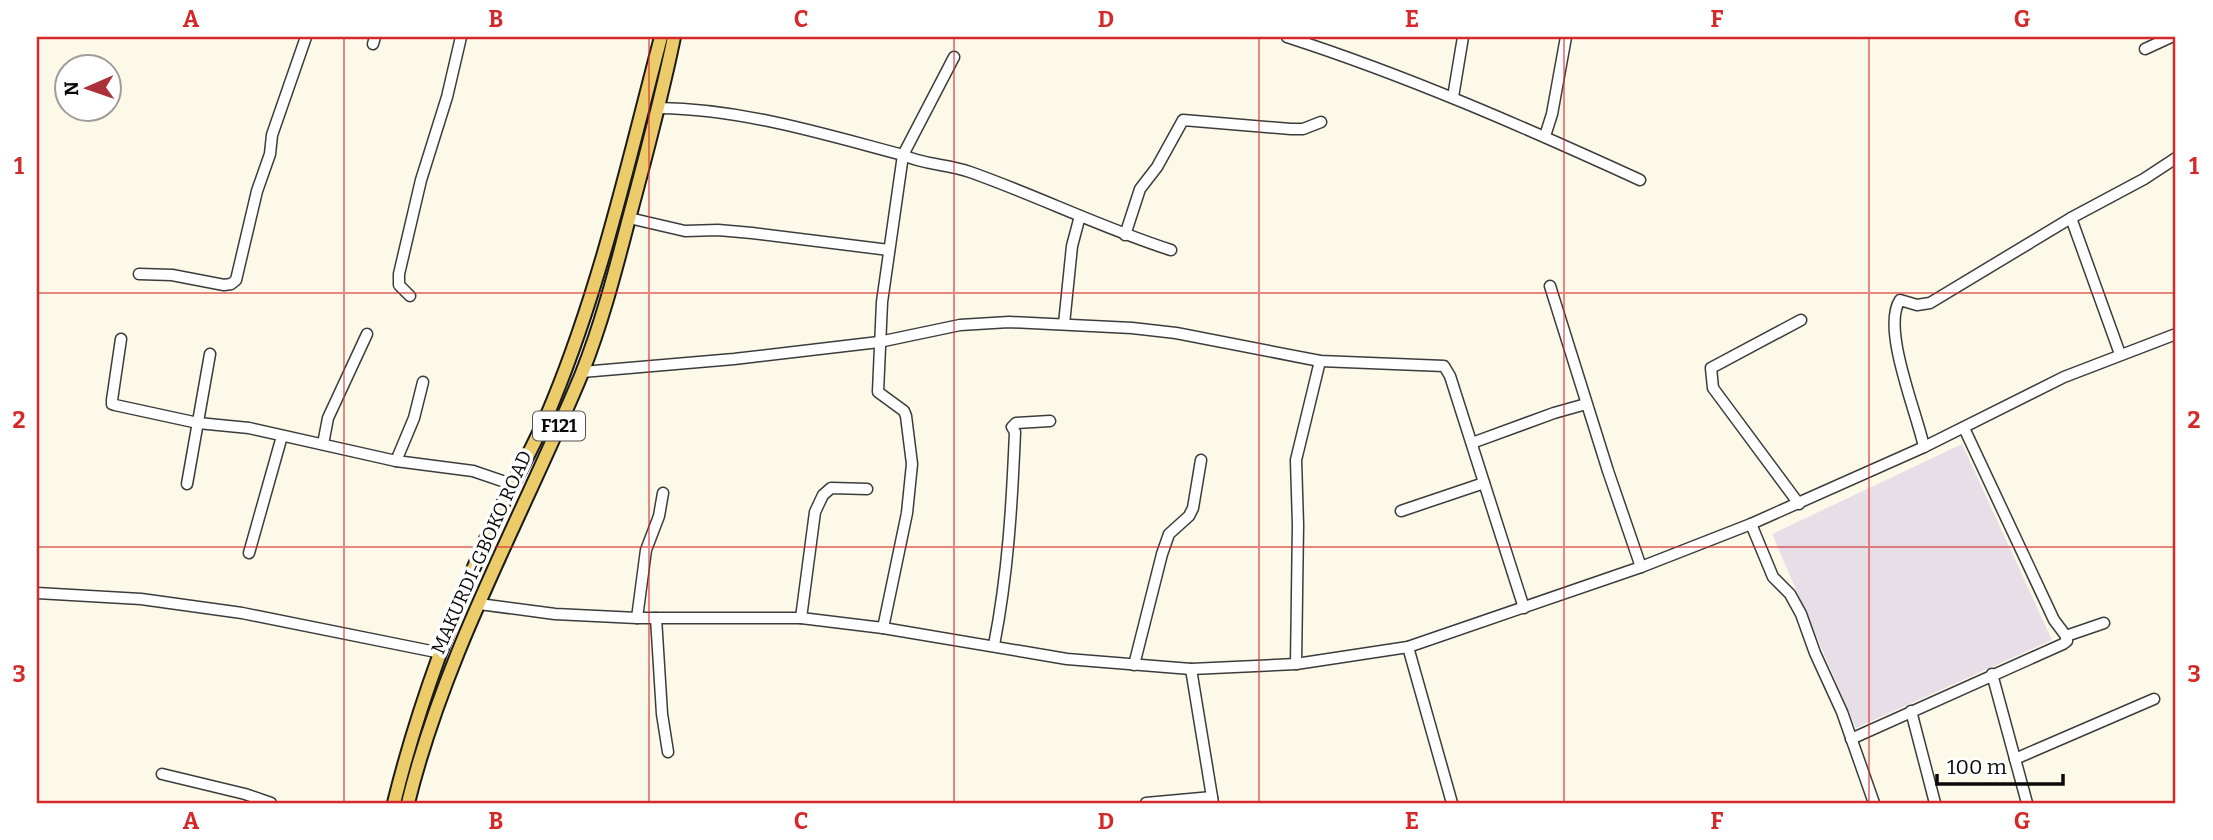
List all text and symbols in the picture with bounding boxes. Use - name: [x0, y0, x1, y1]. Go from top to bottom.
- text: A: [183, 5, 200, 33]
- text: B: [489, 5, 503, 33]
- text: C: [794, 5, 808, 33]
- text: D: [1098, 5, 1114, 33]
- text: E: [1405, 5, 1419, 33]
- text: F: [1711, 5, 1724, 33]
- text: G: [2014, 5, 2031, 33]
- north arrow: [52, 52, 122, 122]
- text: N: [60, 81, 83, 96]
- text: 1: [14, 152, 24, 180]
- text: 1: [2189, 152, 2199, 180]
- text: 2: [13, 406, 26, 434]
- text: 2: [2188, 406, 2201, 434]
- road number: F121: [533, 412, 585, 440]
- street label: MAKURDI-GBOKO ROAD: [426, 447, 537, 657]
- text: 3: [12, 660, 26, 688]
- text: 3: [2187, 660, 2201, 688]
- scale bar: [1937, 742, 2062, 786]
- text: 100 m: [1947, 754, 2007, 780]
- text: A: [183, 807, 200, 835]
- text: B: [489, 807, 503, 835]
- text: C: [794, 807, 808, 835]
- text: D: [1098, 807, 1114, 835]
- text: E: [1405, 807, 1419, 835]
- text: F: [1711, 807, 1724, 835]
- text: G: [2014, 807, 2031, 835]

